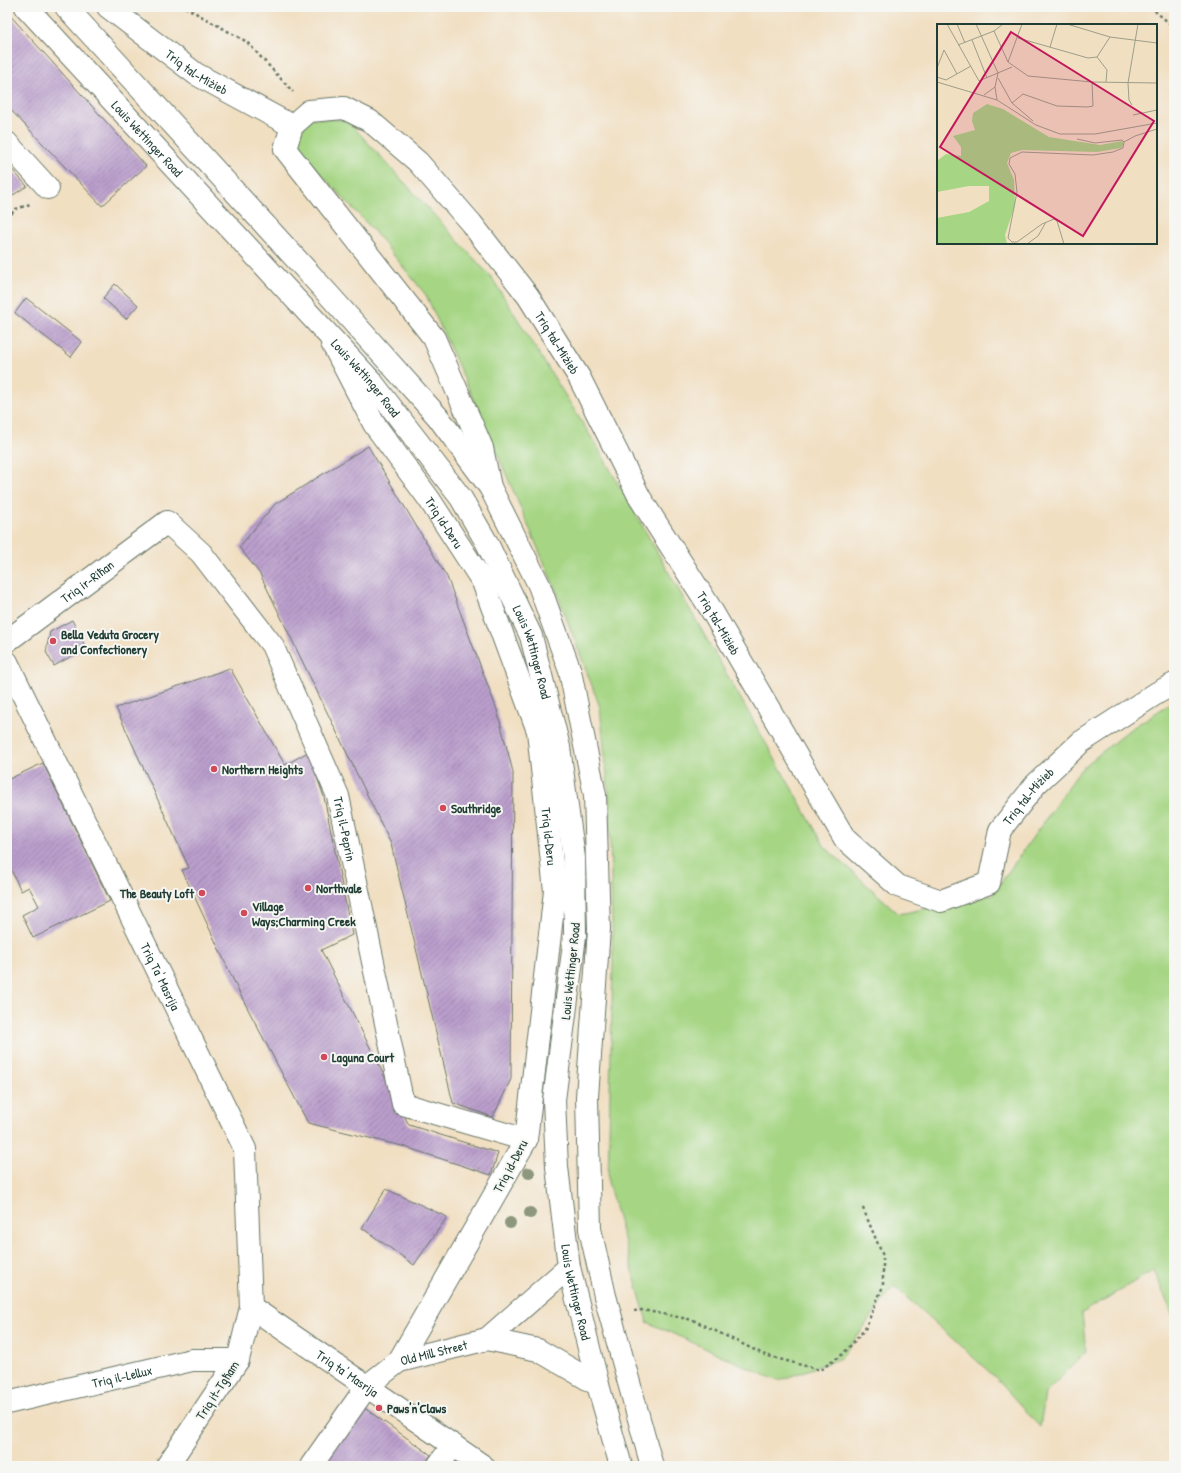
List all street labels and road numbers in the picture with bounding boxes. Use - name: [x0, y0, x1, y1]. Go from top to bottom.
- street label: Triq tal-Miżieb: [162, 45, 231, 99]
- street label: Louis Wettinger Road: [108, 97, 187, 181]
- street label: Triq tal-Miżieb: [531, 308, 584, 377]
- street label: Louis Wettinger Road: [327, 335, 404, 421]
- street label: Triq id-Deru: [421, 493, 467, 551]
- street label: Triq ir-Riħan: [57, 556, 118, 607]
- street label: Triq tal-Miżieb: [693, 588, 745, 658]
- street label: Louis Wettinger Road: [509, 602, 556, 701]
- street label: Triq tal-Miżieb: [998, 763, 1058, 829]
- street label: Triq il-Peprin: [329, 795, 361, 863]
- street label: Triq id-Deru: [537, 807, 561, 866]
- street label: Louis Wettinger Road: [556, 922, 584, 1020]
- street label: Triq Ta' Masrija: [136, 940, 185, 1013]
- street label: Triq id-Deru: [488, 1136, 532, 1196]
- street label: Louis Wettinger Road: [557, 1243, 596, 1342]
- street label: Old Mill Street: [398, 1335, 470, 1369]
- street label: Triq ta' Masrija: [313, 1345, 382, 1401]
- street label: Triq it-Tgħam: [191, 1357, 243, 1423]
- street label: Triq il-Lellux: [90, 1361, 154, 1392]

